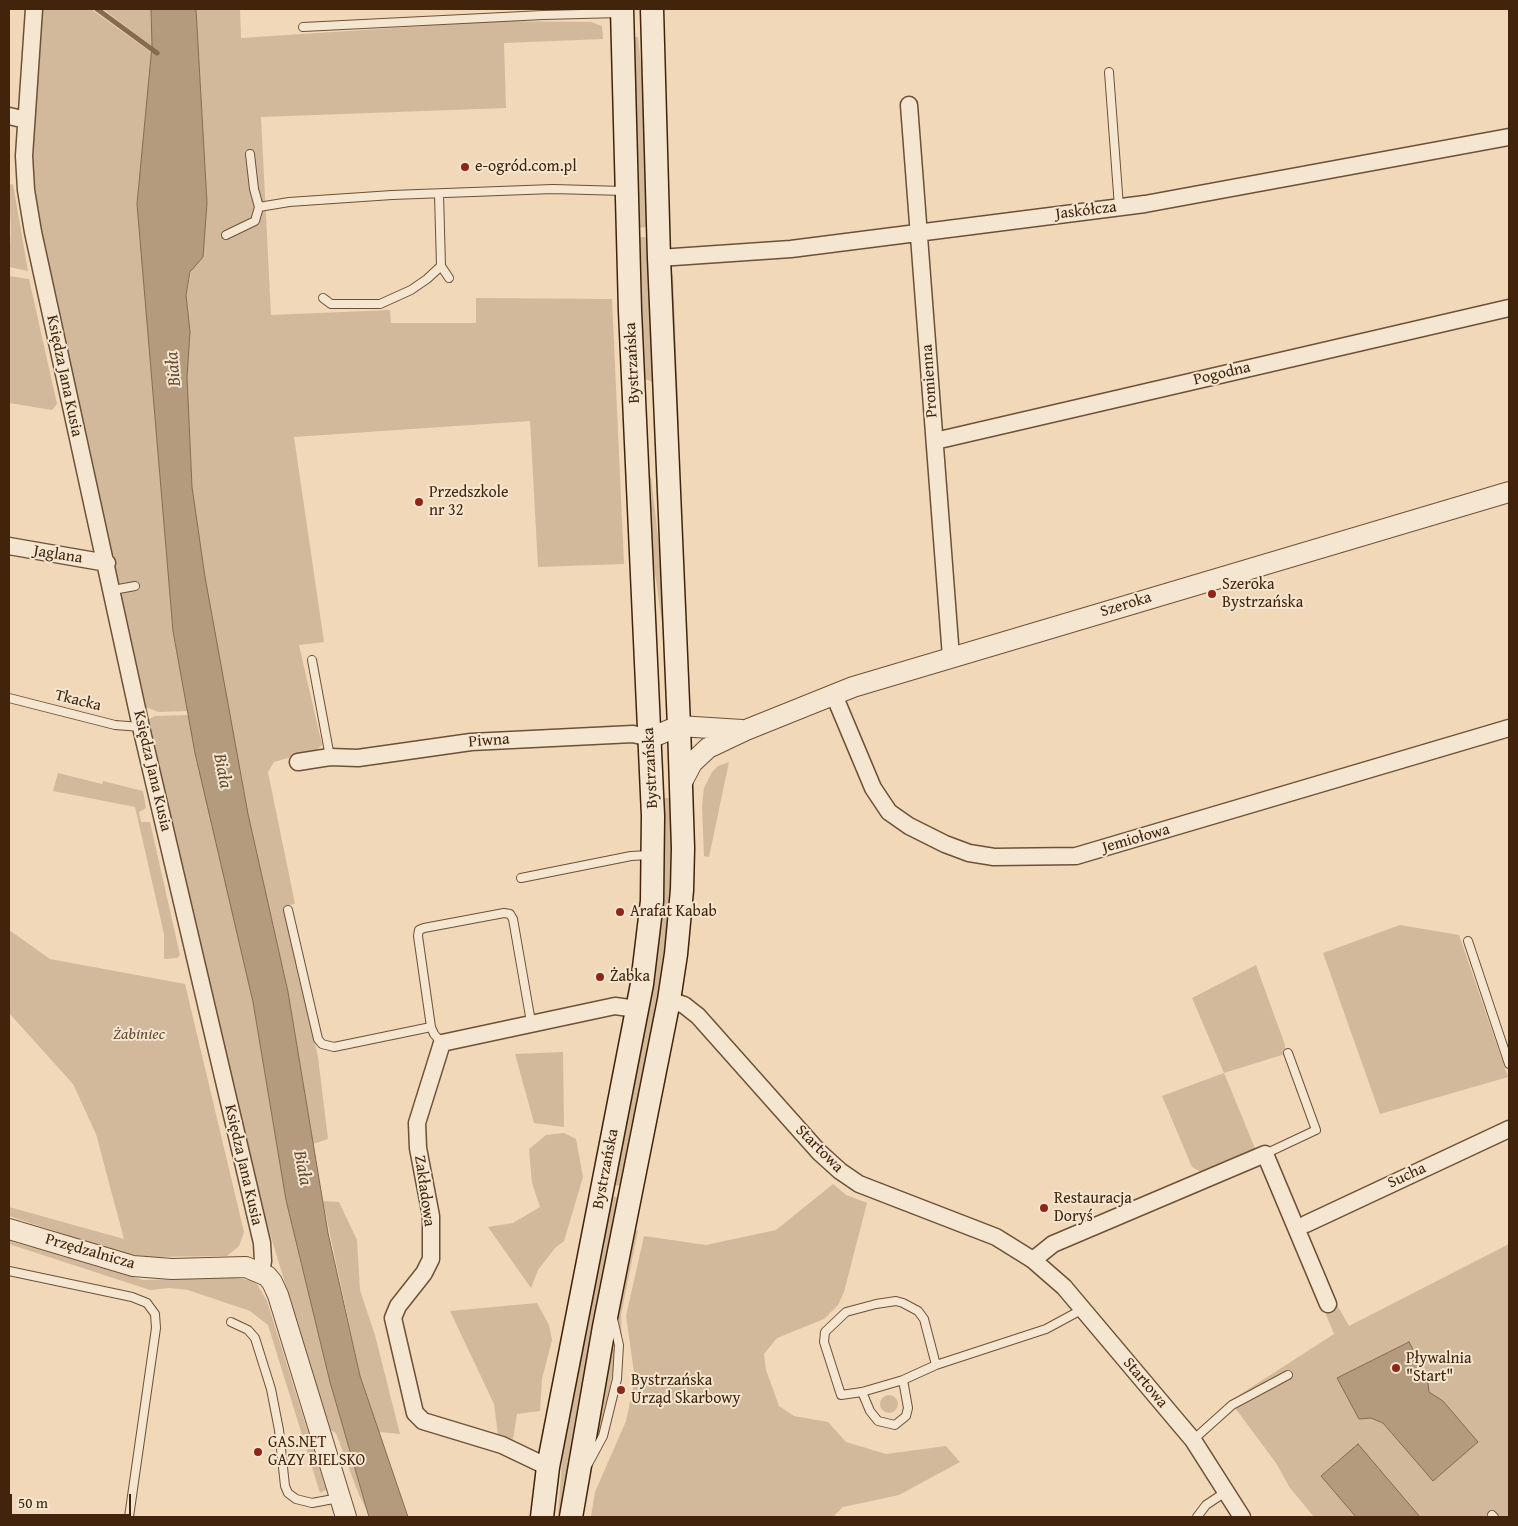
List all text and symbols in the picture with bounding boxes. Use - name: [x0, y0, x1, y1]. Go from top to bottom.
- place label: e-ogród.com.pl: [475, 157, 577, 177]
- marker: e-ogród.com.pl: [459, 161, 471, 173]
- street label: Jaskółcza: [1054, 198, 1118, 224]
- street label: Księdza Jana Kusia: [42, 314, 86, 438]
- street label: Bystrzańska: [621, 322, 645, 404]
- street label: Promienna: [918, 344, 942, 418]
- water label: Biała: [162, 351, 186, 387]
- street label: Pogodna: [1192, 358, 1252, 390]
- place label: Przedszkole nr 32: [429, 483, 509, 521]
- marker: Przedszkole nr 32: [413, 496, 425, 508]
- street label: Jaglana: [32, 542, 84, 568]
- place label: Szeroka Bystrzańska: [1222, 575, 1303, 613]
- street label: Szeroka: [1098, 588, 1154, 622]
- marker: Szeroka Bystrzańska: [1206, 588, 1218, 600]
- street label: Tkacka: [53, 686, 103, 716]
- street label: Księdza Jana Kusia: [129, 709, 175, 833]
- street label: Bystrzańska: [639, 727, 663, 809]
- street label: Piwna: [468, 730, 510, 752]
- water label: Biała: [208, 752, 236, 790]
- street label: Jemiołowa: [1100, 820, 1172, 858]
- place label: Arafat Kabab: [630, 902, 717, 922]
- marker: Arafat Kabab: [614, 906, 626, 918]
- place label: Żabka: [610, 967, 650, 987]
- marker: Żabka: [594, 971, 606, 983]
- park label: Żabiniec: [113, 1025, 165, 1045]
- street label: Księdza Jana Kusia: [220, 1103, 266, 1227]
- street label: Startowa: [791, 1121, 847, 1177]
- street label: Bystrzańska: [589, 1127, 623, 1211]
- water label: Biała: [288, 1149, 316, 1187]
- street label: Zakładowa: [410, 1154, 438, 1228]
- street label: Sucha: [1385, 1159, 1429, 1193]
- place label: Restauracja Doryś: [1054, 1189, 1132, 1227]
- marker: Restauracja Doryś: [1038, 1202, 1050, 1214]
- street label: Przędzalnicza: [43, 1230, 137, 1274]
- place label: Pływalnia "Start": [1406, 1349, 1471, 1387]
- street label: Startowa: [1118, 1354, 1172, 1412]
- marker: Pływalnia "Start": [1390, 1362, 1402, 1374]
- place label: Bystrzańska Urząd Skarbowy: [631, 1371, 740, 1409]
- marker: Bystrzańska Urząd Skarbowy: [615, 1384, 627, 1396]
- place label: GAS.NET GAZY BIELSKO: [268, 1433, 365, 1471]
- marker: GAS.NET GAZY BIELSKO: [252, 1446, 264, 1458]
- scale bar: [12, 1484, 134, 1516]
- text: 50 m: [18, 1492, 48, 1513]

